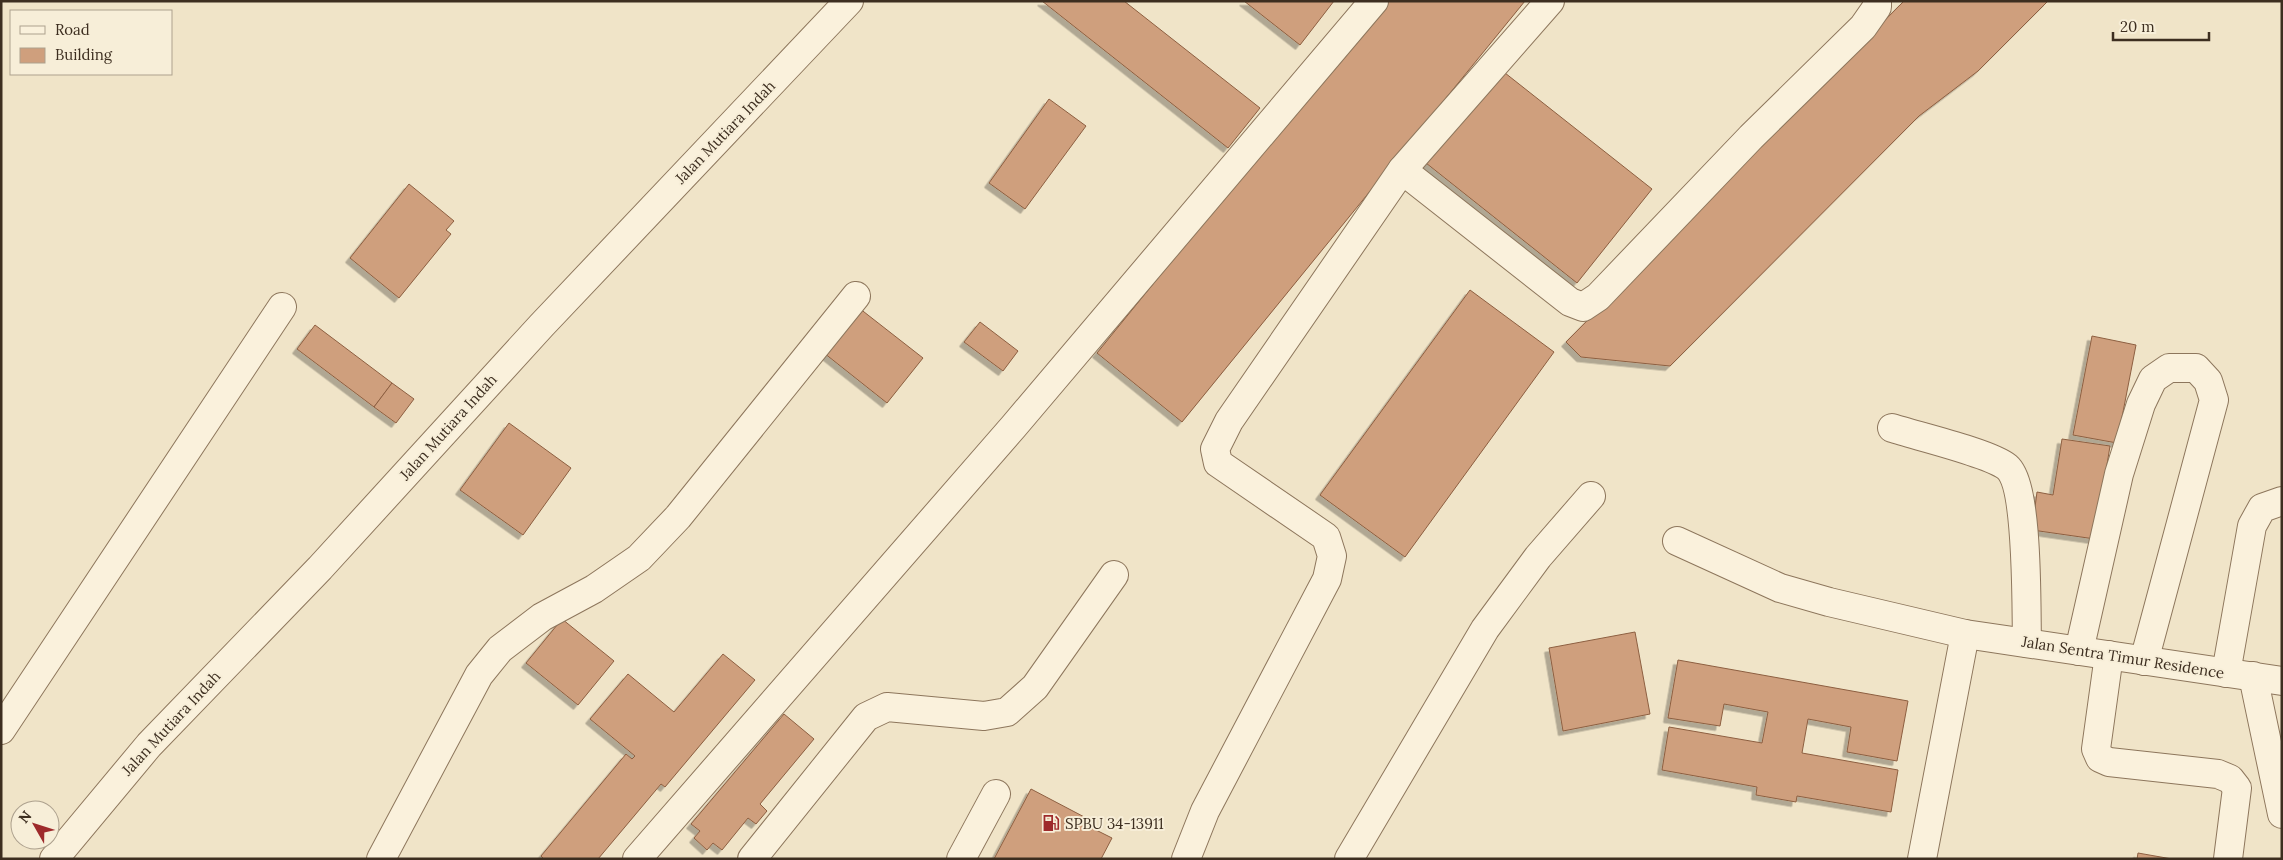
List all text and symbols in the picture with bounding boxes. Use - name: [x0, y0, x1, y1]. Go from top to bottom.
- legend: [10, 10, 172, 75]
- scale bar: [2113, 10, 2209, 42]
- text: 20 m: [2120, 17, 2155, 36]
- text: Road: [55, 20, 90, 39]
- text: Building: [55, 45, 113, 64]
- street label: Jalan Mutiara Indah: [670, 76, 779, 188]
- street label: Jalan Mutiara Indah: [395, 370, 501, 485]
- street label: Jalan Sentra Timur Residence: [2019, 631, 2226, 682]
- street label: Jalan Mutiara Indah: [117, 667, 224, 780]
- north arrow: [10, 800, 60, 850]
- text: N: [14, 807, 35, 827]
- fuel station icon: SPBU 34-13911: [1041, 813, 1061, 833]
- place label: SPBU 34-13911: [1065, 814, 1164, 833]

